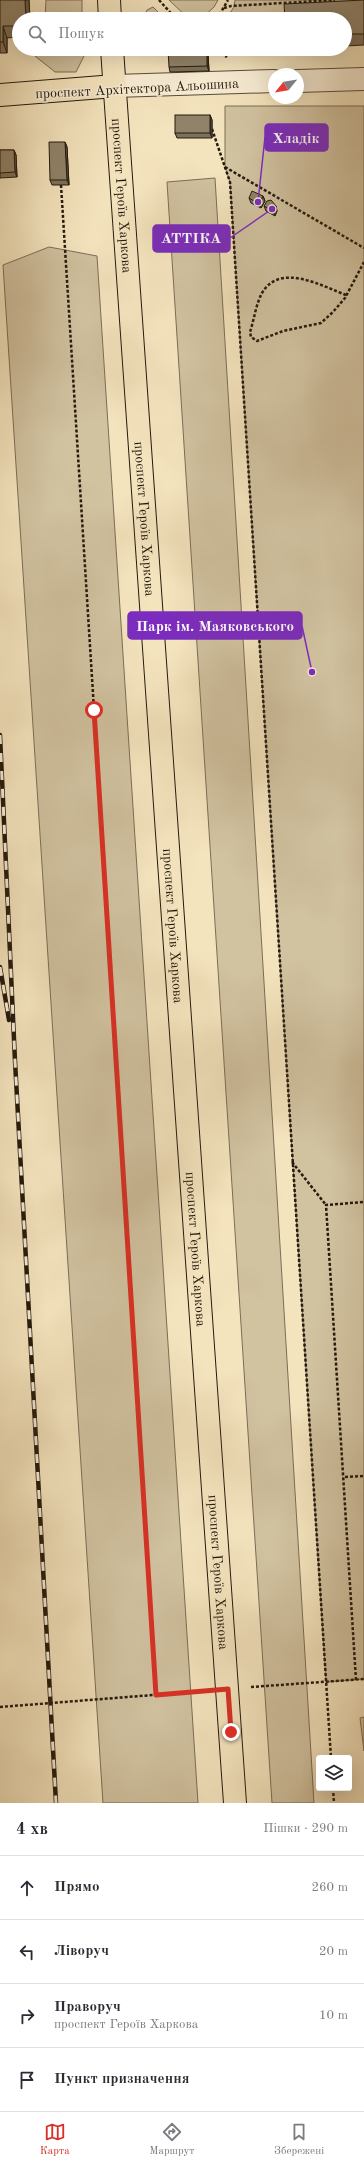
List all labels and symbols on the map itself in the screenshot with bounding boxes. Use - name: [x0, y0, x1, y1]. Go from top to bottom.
- north arrow: [268, 68, 304, 104]
- street label: проспект Архітектора Альошина: [35, 77, 239, 101]
- street label: проспект Героїв Харкова: [109, 118, 134, 274]
- callout: Хладік: [265, 124, 328, 151]
- text: Хладік: [273, 132, 320, 147]
- callout: АТТІКА: [153, 225, 230, 252]
- text: АТТІКА: [161, 232, 221, 247]
- street label: проспект Героїв Харкова: [132, 441, 156, 597]
- callout: Парк ім. Маяковського: [128, 612, 302, 639]
- text: Парк ім. Маяковського: [136, 620, 294, 635]
- route start: [85, 701, 103, 719]
- street label: проспект Героїв Харкова: [160, 848, 185, 1004]
- street label: проспект Героїв Харкова: [183, 1171, 208, 1327]
- street label: проспект Героїв Харкова: [205, 1494, 230, 1650]
- route end: [222, 1723, 240, 1741]

